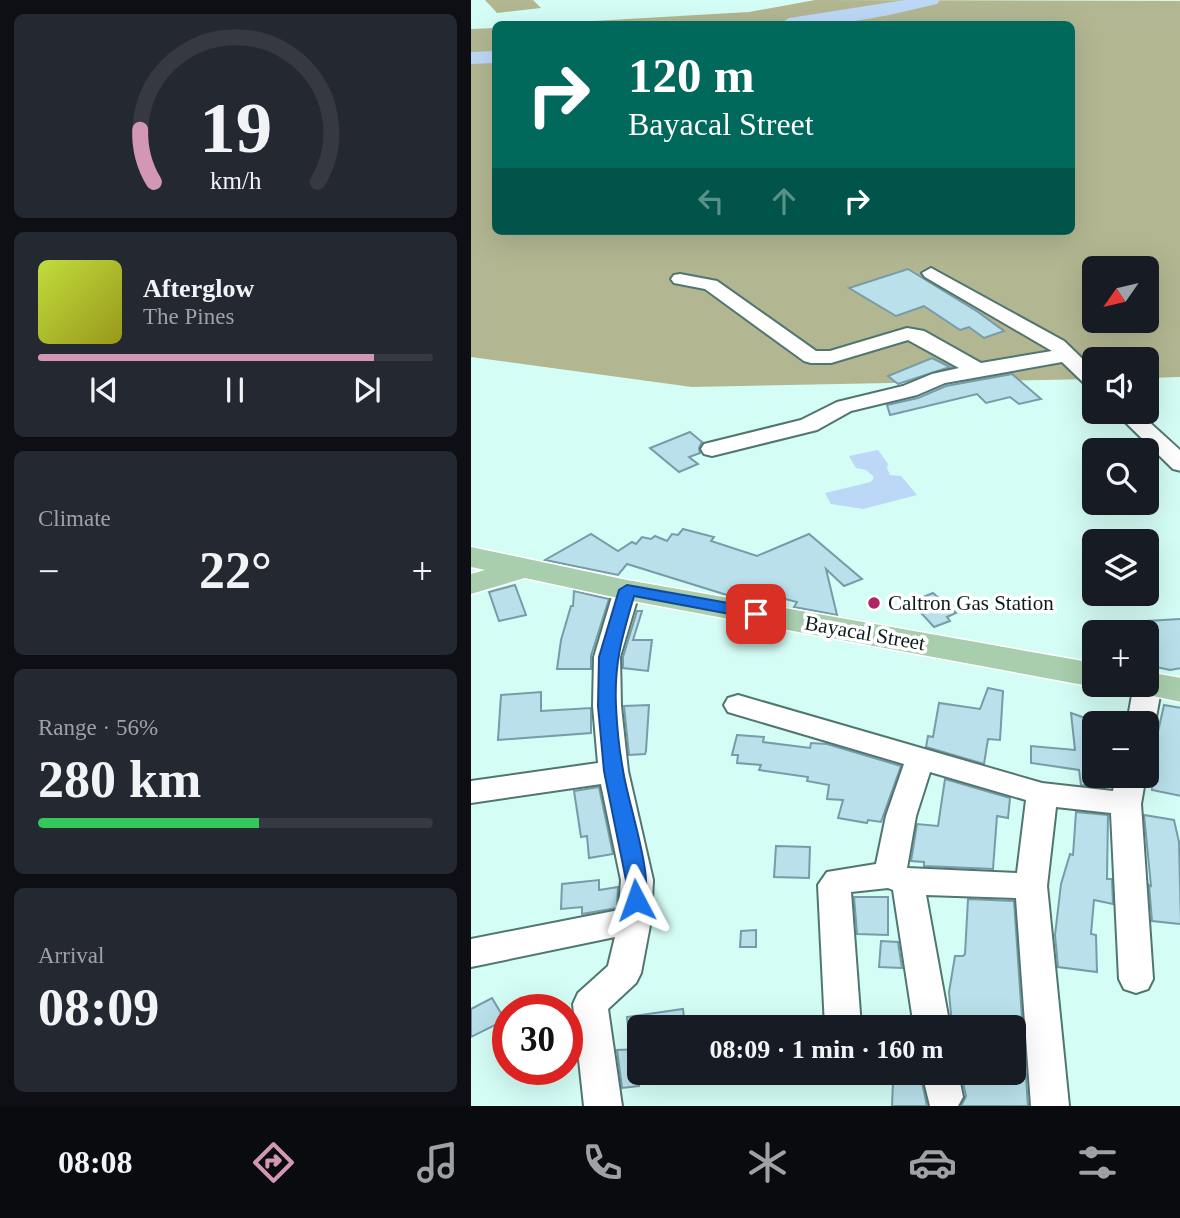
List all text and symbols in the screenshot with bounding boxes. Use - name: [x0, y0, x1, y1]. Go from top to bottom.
- text: 120 m: [628, 48, 755, 103]
- icon: right: [513, 49, 604, 140]
- text: 19: [199, 88, 272, 169]
- text: Bayacal Street: [628, 106, 814, 142]
- text: km/h: [210, 167, 262, 194]
- icon: left: [692, 182, 730, 220]
- icon: ahead: [765, 182, 803, 220]
- icon: right: [838, 182, 876, 220]
- north arrow: [1082, 256, 1159, 332]
- map controls: [1082, 256, 1159, 788]
- text: Afterglow: [143, 274, 254, 303]
- text: The Pines: [143, 304, 234, 329]
- button: sound: [1082, 347, 1159, 424]
- icon: previous: [85, 371, 123, 409]
- icon: pause: [216, 371, 254, 409]
- icon: next: [348, 371, 386, 409]
- button: search: [1082, 438, 1159, 515]
- text: Climate: [38, 506, 111, 531]
- button: layers: [1082, 529, 1159, 606]
- text: 22°: [199, 542, 272, 599]
- text: −: [38, 550, 59, 592]
- text: +: [412, 550, 433, 592]
- pin: [726, 584, 786, 644]
- place label: Caltron Gas Station: [888, 591, 1054, 615]
- icon: arrive: [737, 595, 775, 633]
- marker: Caltron Gas Station: [866, 595, 882, 611]
- street label: Bayacal Street: [803, 611, 927, 655]
- button: +: [1082, 620, 1159, 697]
- button: −: [1082, 711, 1159, 788]
- text: Range · 56%: [38, 715, 158, 740]
- text: 280 km: [38, 751, 201, 808]
- position arrow: [599, 863, 673, 937]
- text: Arrival: [38, 943, 104, 968]
- text: 08:09: [38, 979, 159, 1036]
- speed limit sign: 30: [492, 994, 583, 1085]
- text: 08:09 · 1 min · 160 m: [710, 1035, 944, 1064]
- icon: directions: [249, 1138, 298, 1187]
- icon: music: [413, 1138, 462, 1187]
- icon: phone: [578, 1138, 627, 1187]
- icon: climate: [743, 1138, 792, 1187]
- icon: car: [908, 1138, 957, 1187]
- icon: filters: [1073, 1138, 1122, 1187]
- text: 08:08: [58, 1144, 133, 1180]

